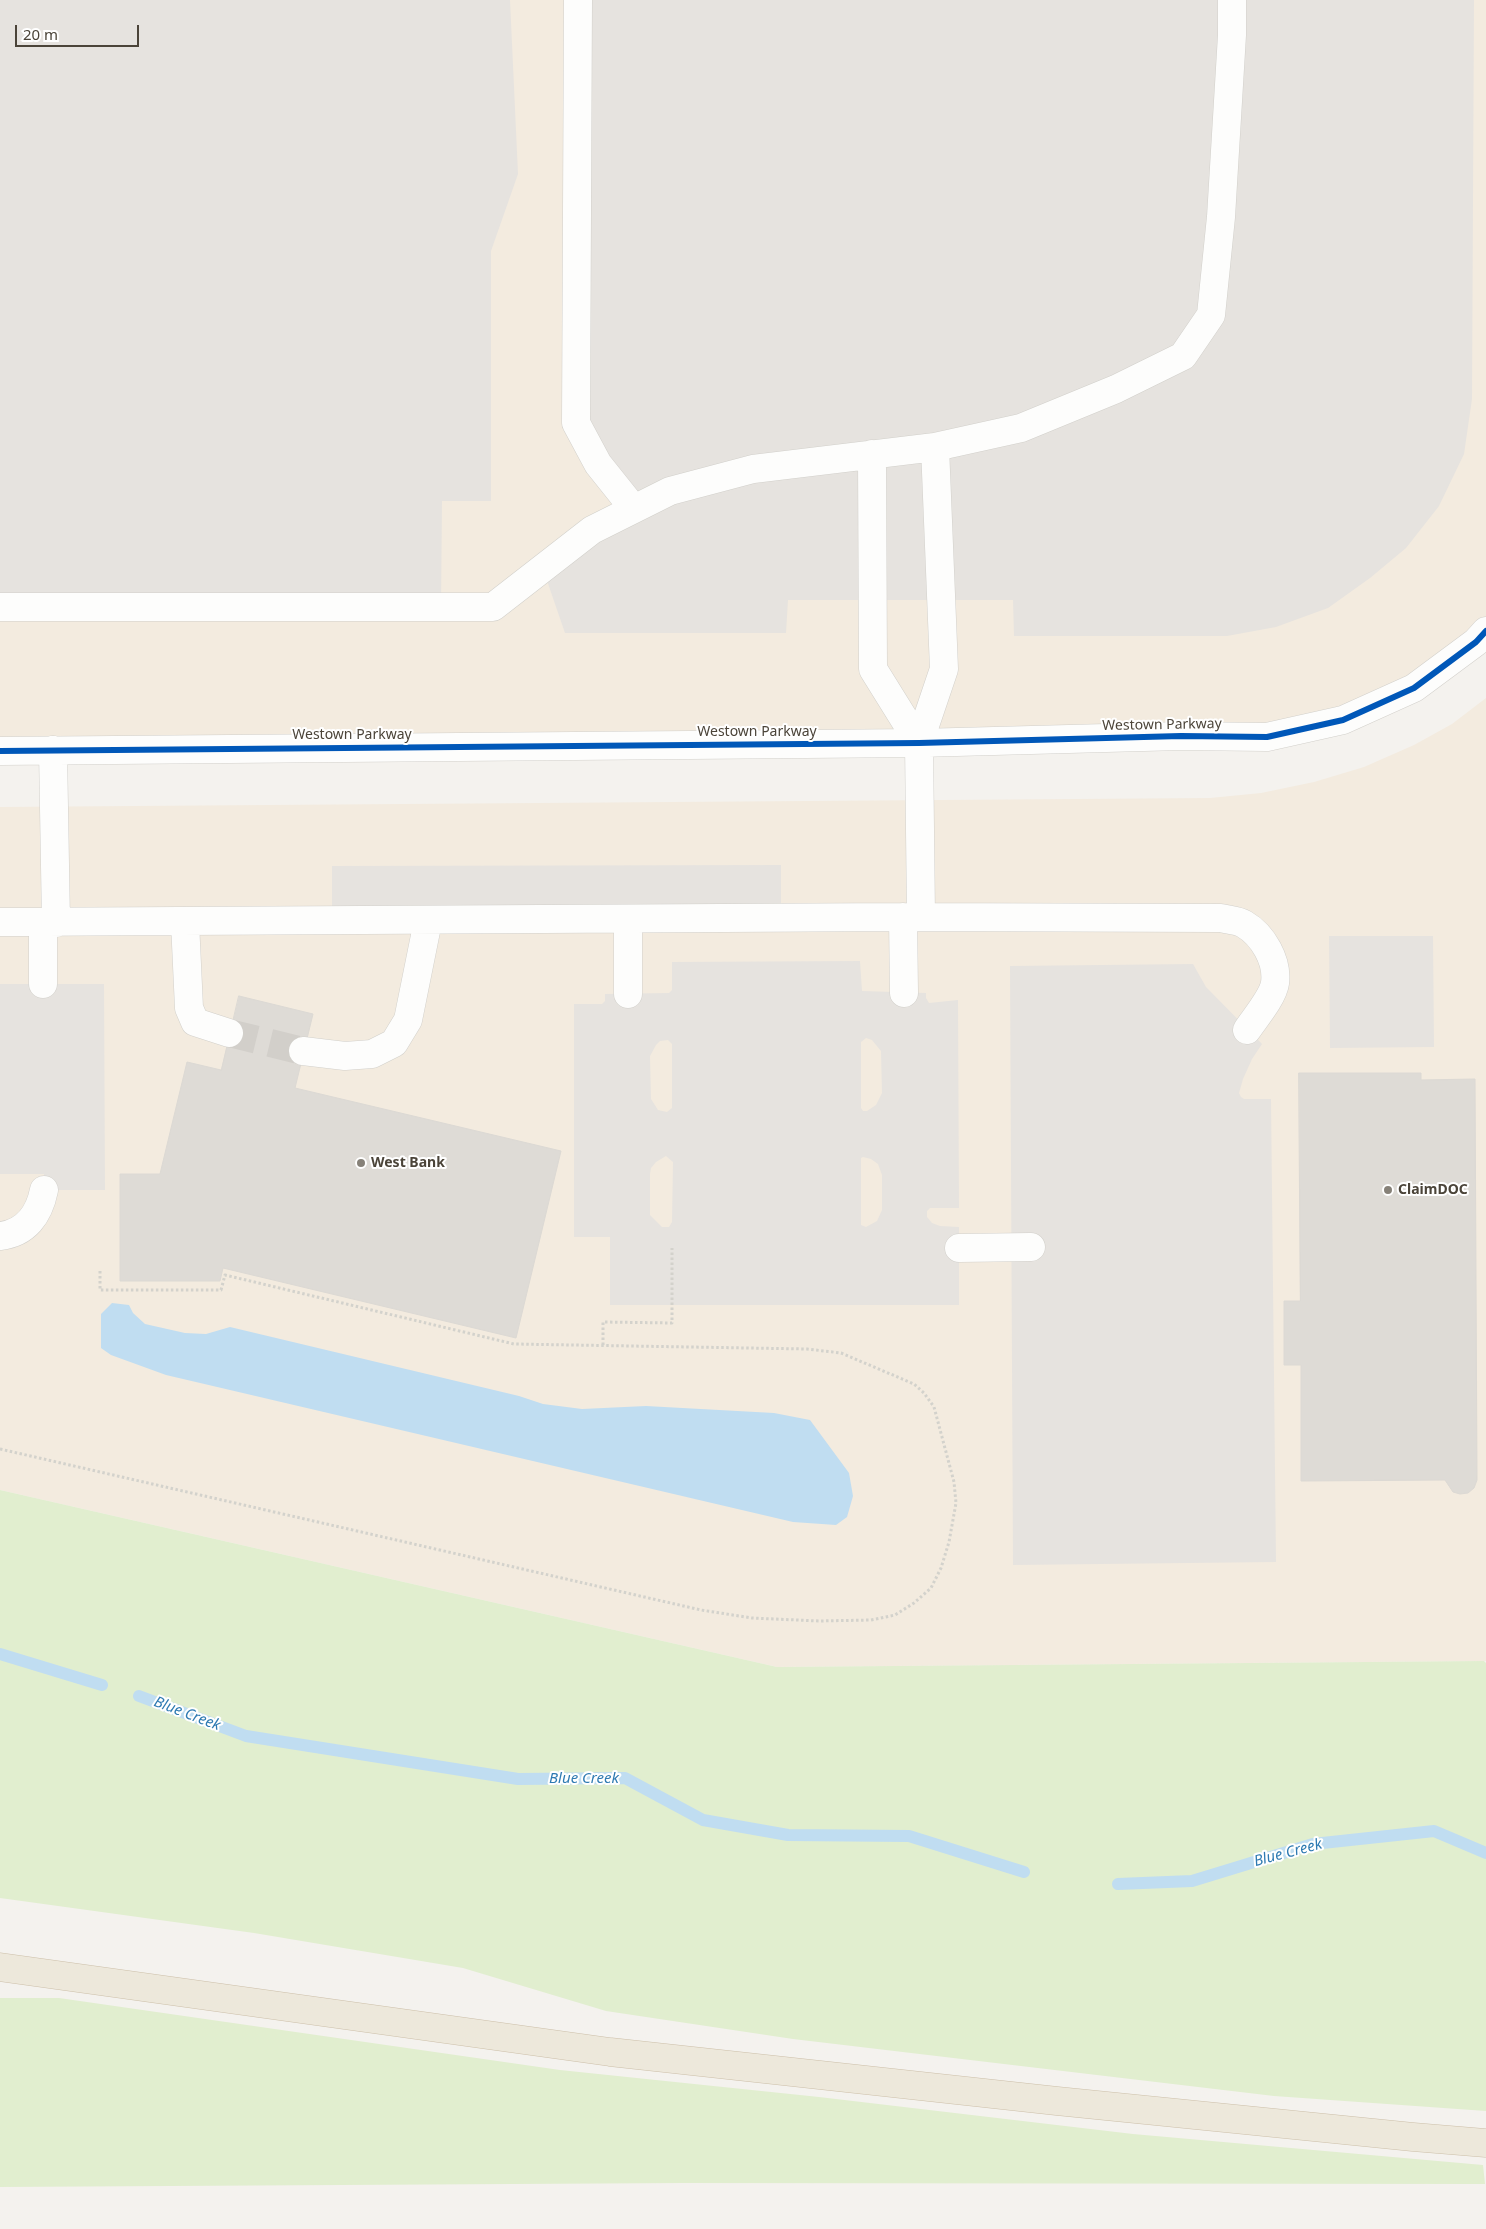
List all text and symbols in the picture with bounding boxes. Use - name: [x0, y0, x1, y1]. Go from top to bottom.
- scale bar: [18, 15, 141, 47]
- text: 20 m: [23, 24, 58, 44]
- street label: Westown Parkway: [1102, 716, 1222, 734]
- street label: Westown Parkway: [697, 724, 817, 740]
- street label: Westown Parkway: [292, 727, 412, 743]
- place label: West Bank: [371, 1155, 445, 1171]
- marker: West Bank: [355, 1157, 367, 1169]
- place label: ClaimDOC: [1398, 1182, 1468, 1198]
- marker: ClaimDOC: [1382, 1184, 1394, 1196]
- water label: Blue Creek: [151, 1693, 223, 1735]
- water label: Blue Creek: [549, 1770, 619, 1788]
- water label: Blue Creek: [1252, 1835, 1324, 1871]

